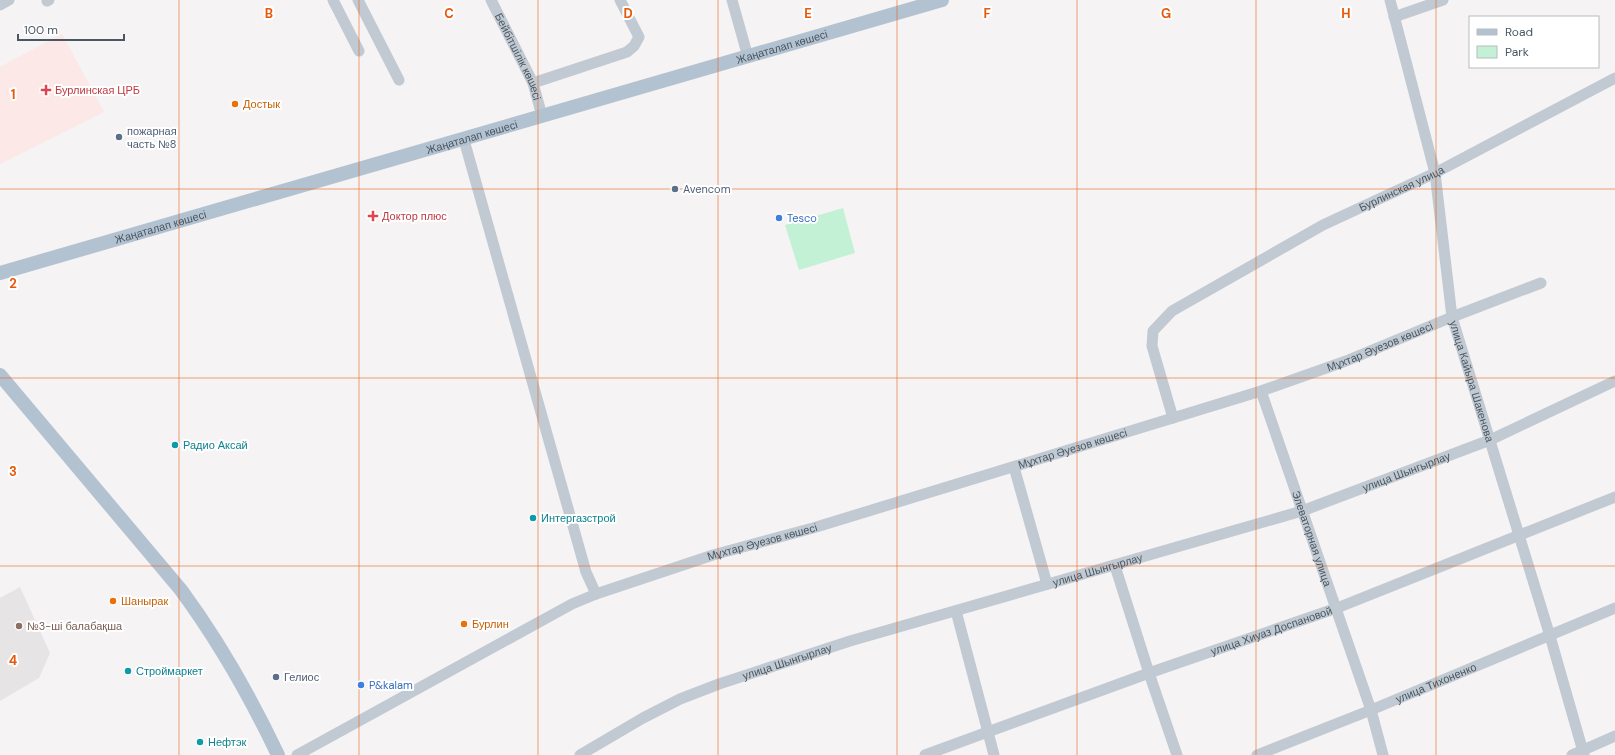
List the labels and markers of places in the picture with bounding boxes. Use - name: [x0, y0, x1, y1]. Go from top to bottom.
- place label: Бурлинская ЦРБ: [55, 83, 140, 97]
- marker: Бурлинская ЦРБ: [40, 84, 52, 96]
- place label: Достык: [243, 97, 280, 111]
- marker: Достык: [230, 99, 240, 109]
- place label: пожарная часть №8: [127, 124, 177, 151]
- marker: пожарная часть №8: [114, 132, 124, 142]
- place label: Avencom: [683, 182, 731, 196]
- marker: Avencom: [670, 184, 680, 194]
- place label: Доктор плюс: [382, 209, 447, 223]
- marker: Доктор плюс: [367, 210, 379, 222]
- place label: Tesco: [787, 211, 817, 225]
- marker: Tesco: [774, 213, 784, 223]
- place label: Радио Аксай: [183, 438, 248, 452]
- marker: Радио Аксай: [170, 440, 180, 450]
- place label: Интергазстрой: [541, 511, 616, 525]
- marker: Интергазстрой: [528, 513, 538, 523]
- place label: Шанырак: [121, 594, 168, 608]
- marker: Шанырак: [108, 596, 118, 606]
- place label: Бурлин: [472, 617, 509, 631]
- place label: №3-ші балабақша: [27, 619, 123, 633]
- marker: Бурлин: [459, 619, 469, 629]
- marker: №3-ші балабақша: [14, 621, 24, 631]
- place label: Строймаркет: [136, 664, 203, 678]
- marker: Строймаркет: [123, 666, 133, 676]
- place label: Гелиос: [284, 670, 320, 684]
- marker: Гелиос: [271, 672, 281, 682]
- place label: P&kalam: [369, 678, 413, 692]
- marker: P&kalam: [356, 680, 366, 690]
- place label: Нефтэк: [208, 735, 247, 749]
- marker: Нефтэк: [195, 737, 205, 747]

